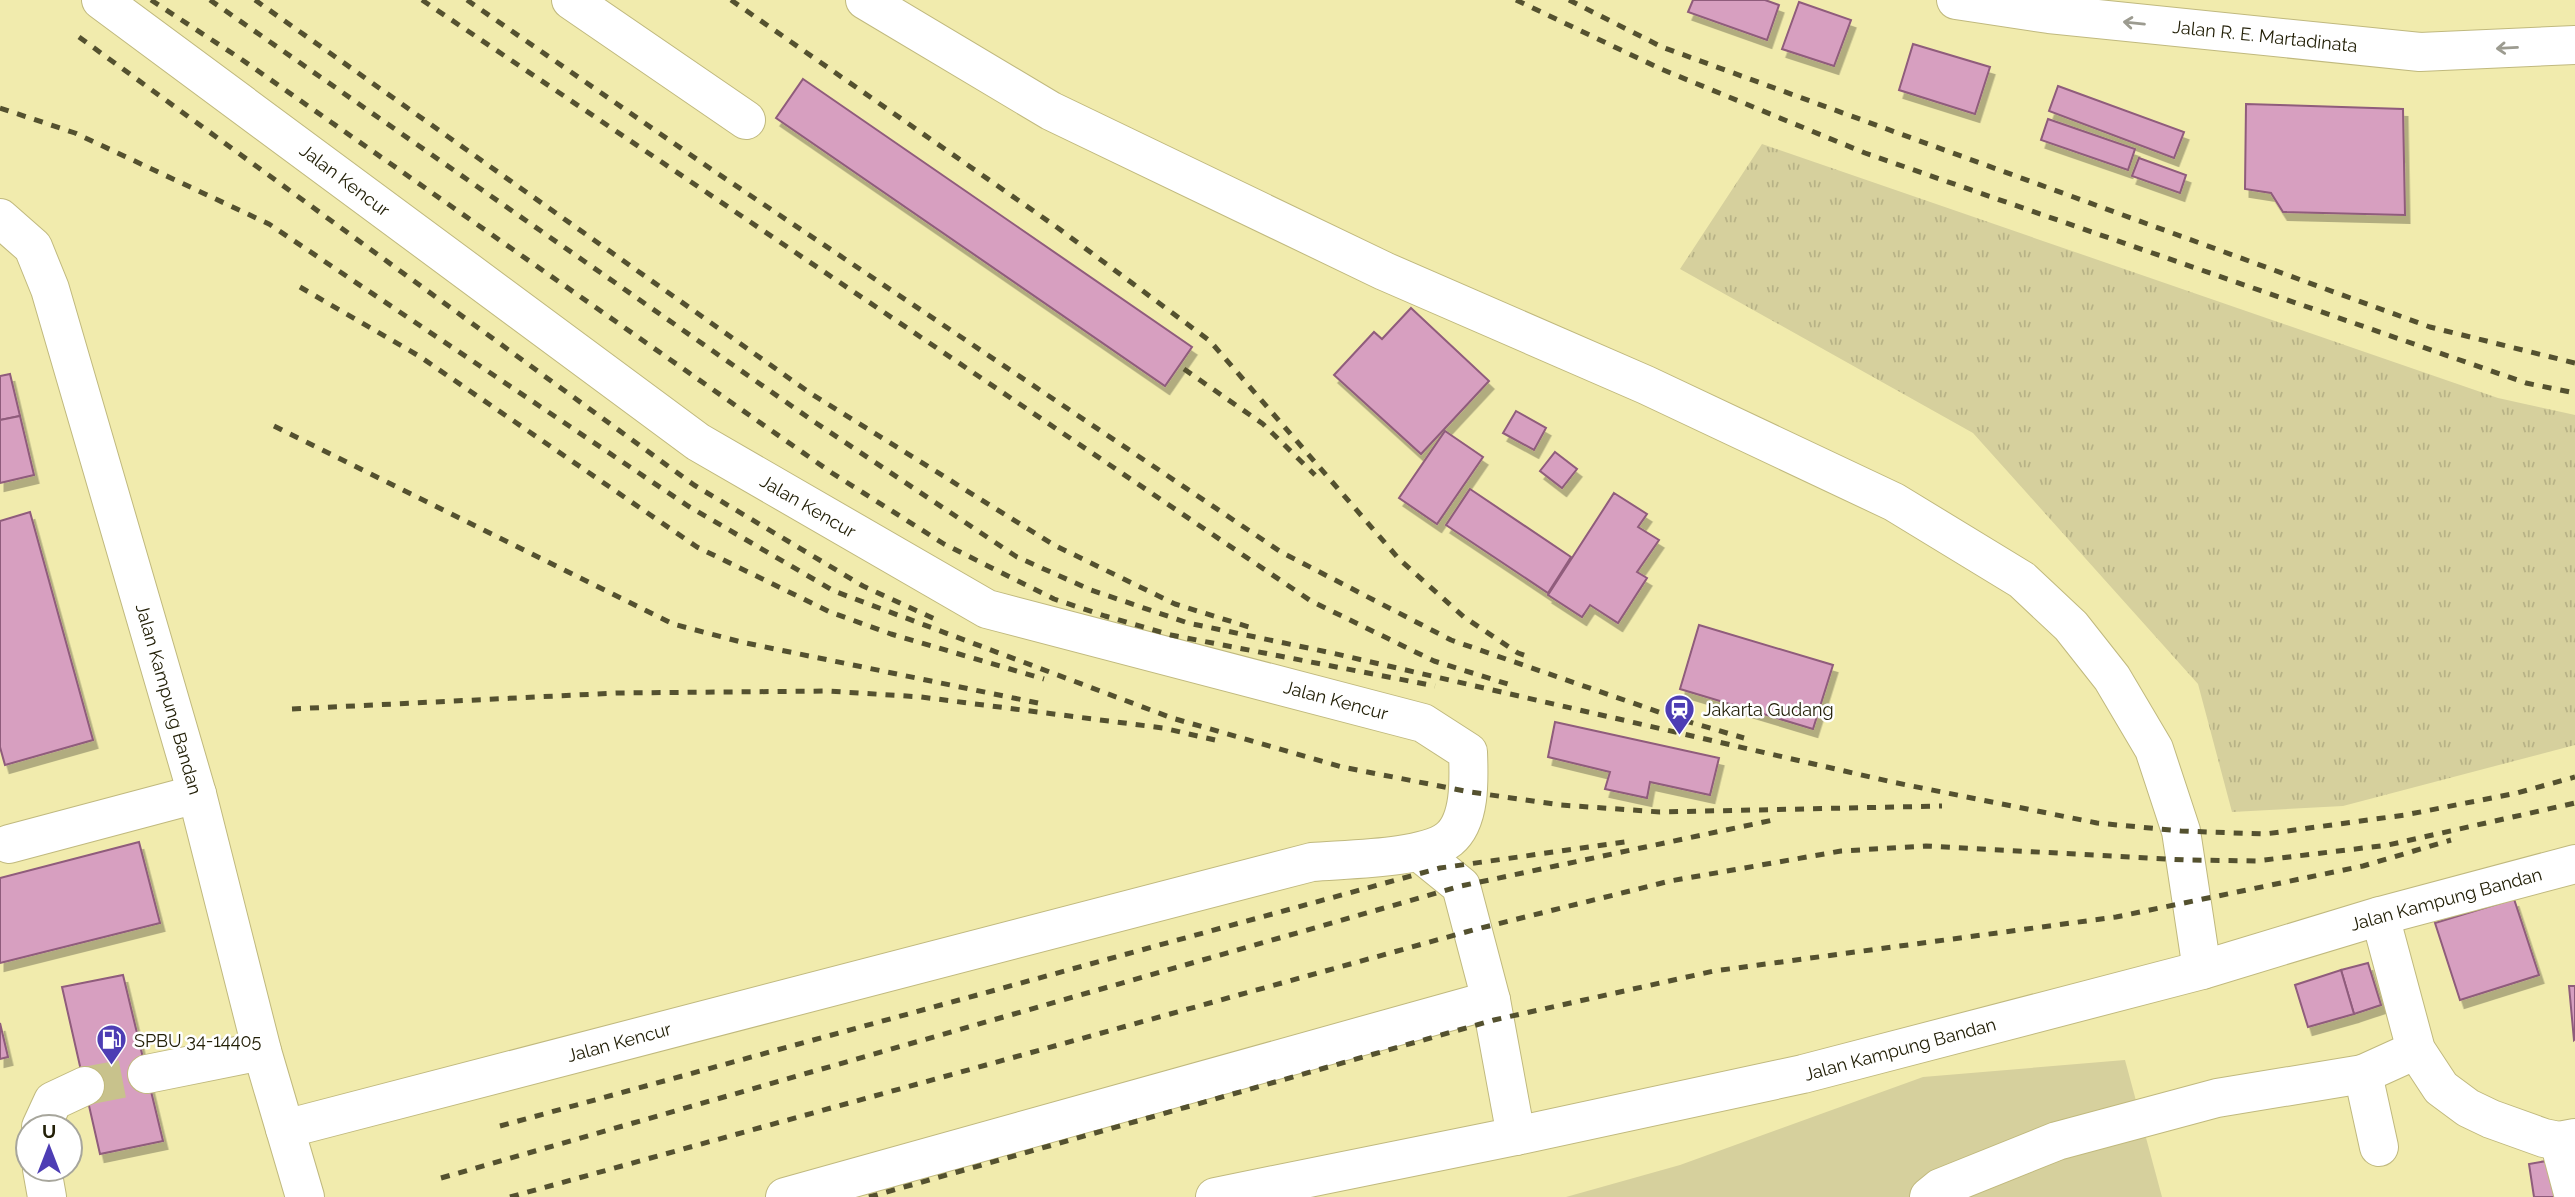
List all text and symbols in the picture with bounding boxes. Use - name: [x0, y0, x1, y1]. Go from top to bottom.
- street label: Jalan R. E. Martadinata: [2172, 16, 2358, 56]
- one-way arrow: [2123, 17, 2146, 30]
- one-way arrow: [2496, 41, 2519, 54]
- street label: Jalan Kencur: [296, 139, 395, 221]
- street label: Jalan Kencur: [756, 470, 860, 542]
- street label: Jalan Kampung Bandan: [132, 601, 206, 797]
- street label: Jalan Kencur: [1282, 676, 1391, 724]
- station icon: Jakarta Gudang: [1663, 692, 1697, 736]
- place label: Jakarta Gudang: [1703, 699, 1834, 720]
- street label: Jalan Kampung Bandan: [2348, 863, 2544, 935]
- street label: Jalan Kampung Bandan: [1802, 1013, 1998, 1085]
- street label: Jalan Kencur: [565, 1018, 674, 1066]
- fuel station icon: SPBU 34-14405: [94, 1023, 128, 1067]
- place label: SPBU 34-14405: [134, 1030, 262, 1051]
- north arrow: [14, 1113, 84, 1183]
- text: U: [42, 1120, 56, 1142]

